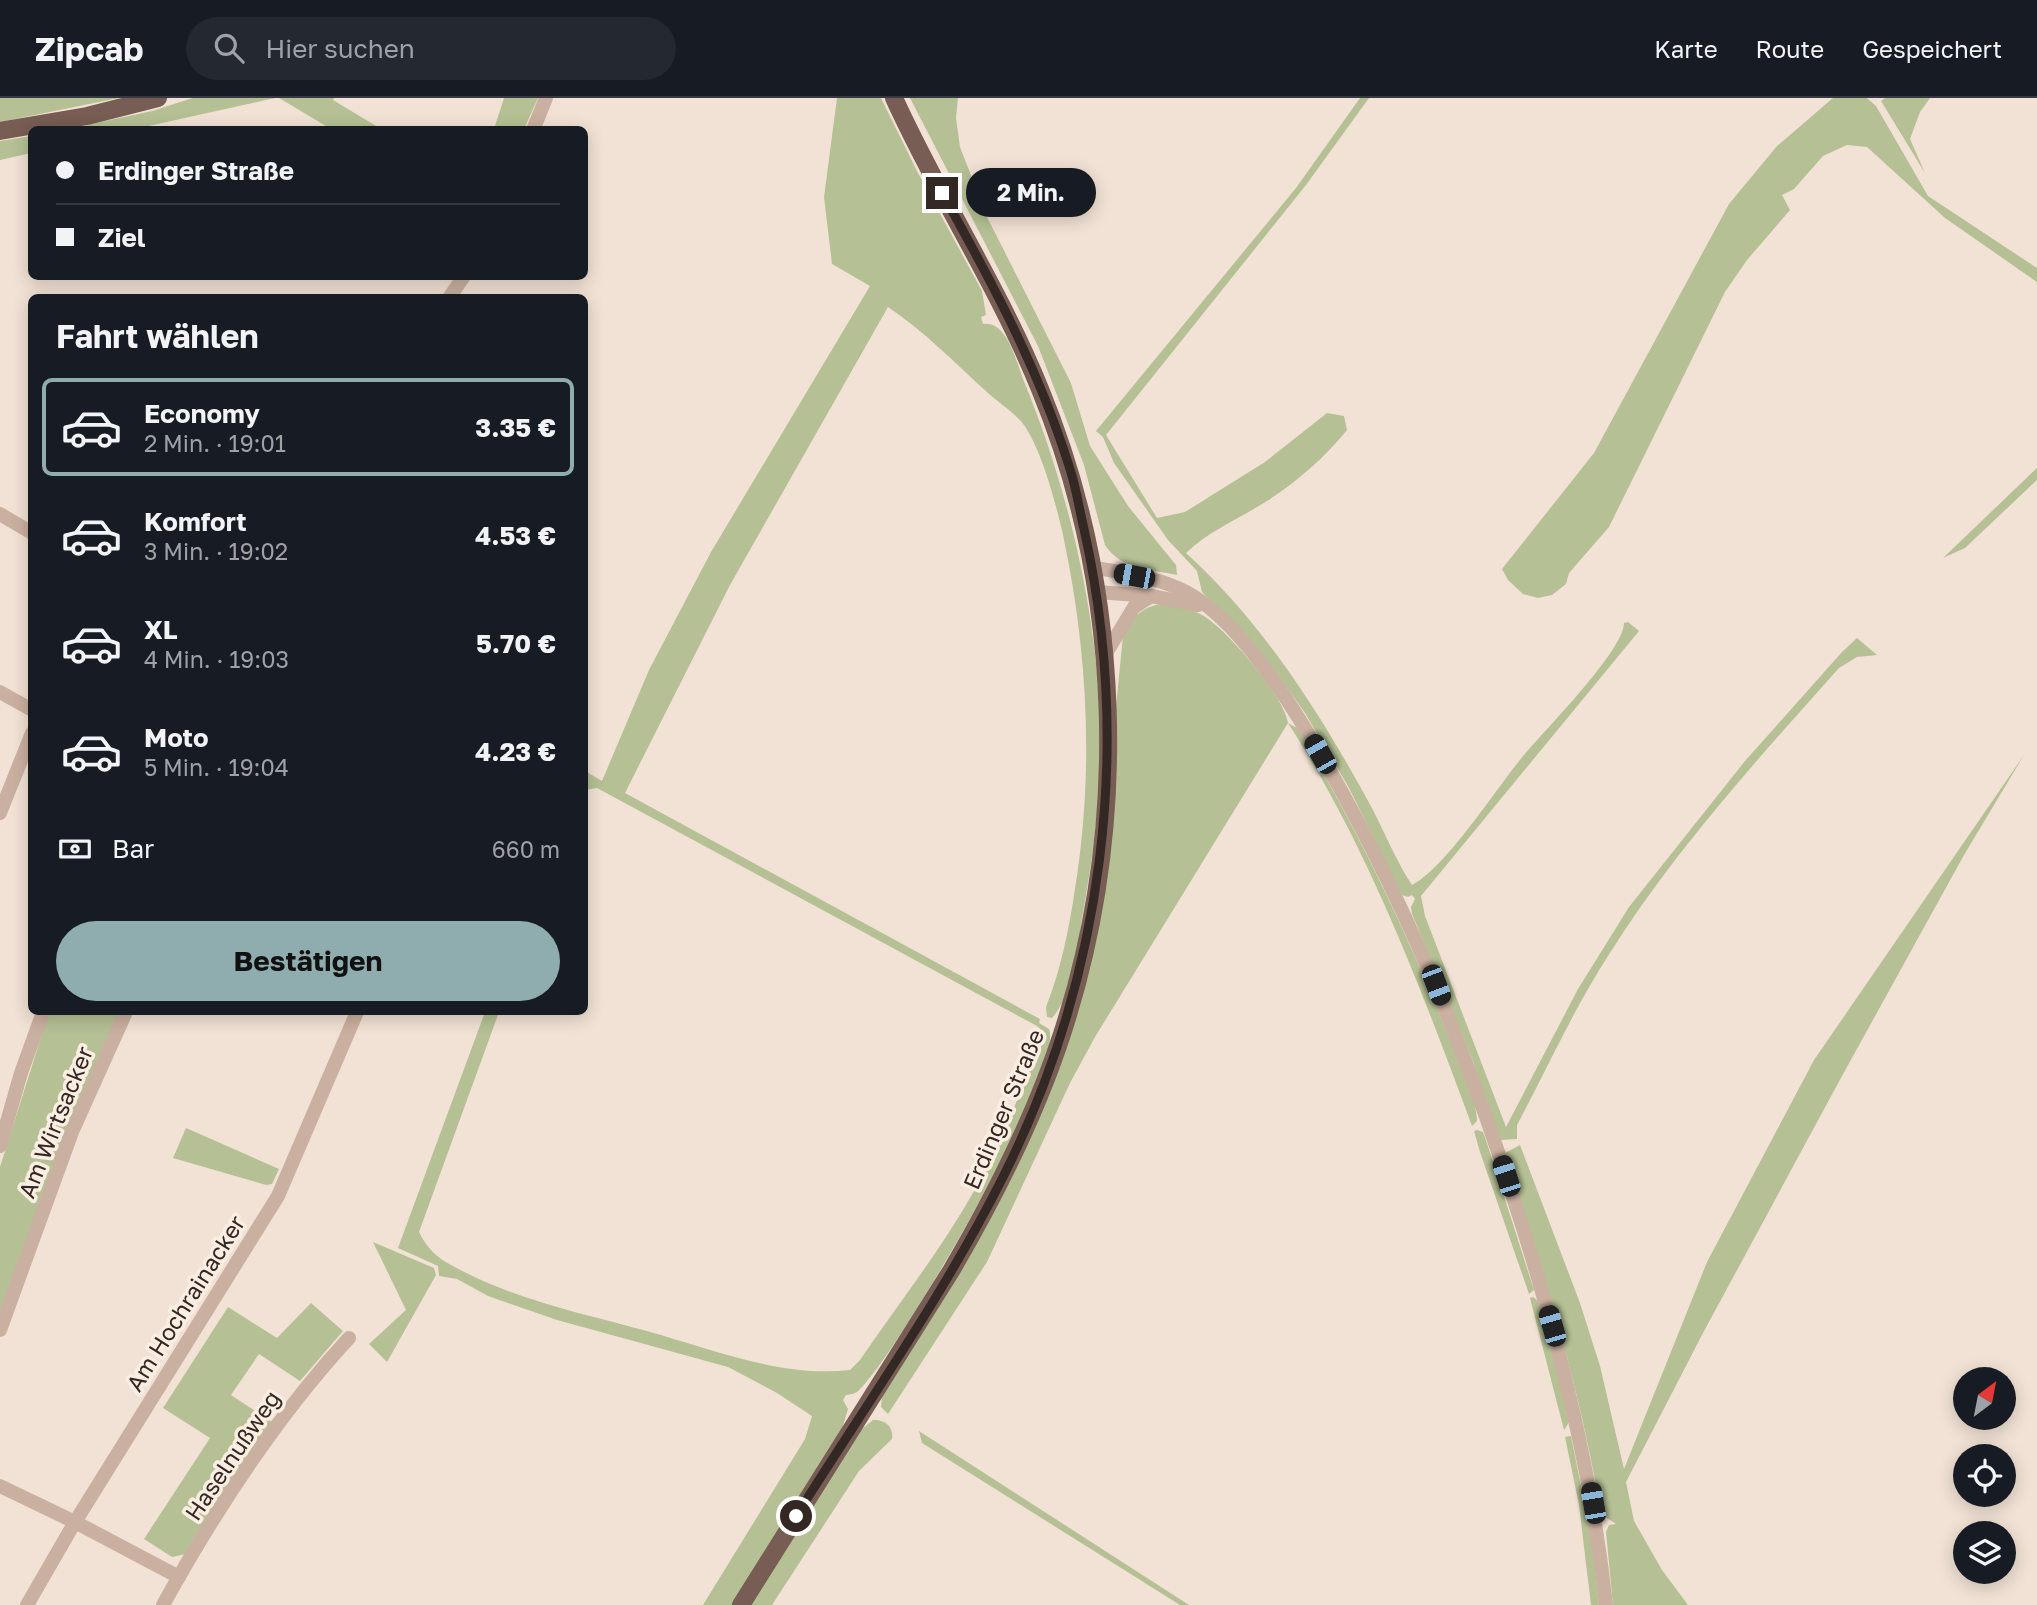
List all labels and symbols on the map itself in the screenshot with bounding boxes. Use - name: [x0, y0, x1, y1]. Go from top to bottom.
- callout: 2 Min.: [967, 168, 1096, 217]
- route end: [926, 177, 958, 209]
- car: [1112, 562, 1157, 590]
- car: [1301, 731, 1340, 777]
- car: [1419, 962, 1454, 1008]
- street label: Erdinger Straße: [957, 1025, 1049, 1193]
- street label: Am Wirtsacker: [12, 1042, 98, 1202]
- car: [1490, 1153, 1523, 1199]
- street label: Am Hochrainacker: [120, 1210, 250, 1396]
- car: [1537, 1303, 1568, 1349]
- north arrow: [1953, 1367, 2016, 1430]
- street label: Haselnußweg: [178, 1385, 286, 1525]
- car: [1580, 1480, 1607, 1526]
- route start: [780, 1500, 812, 1532]

